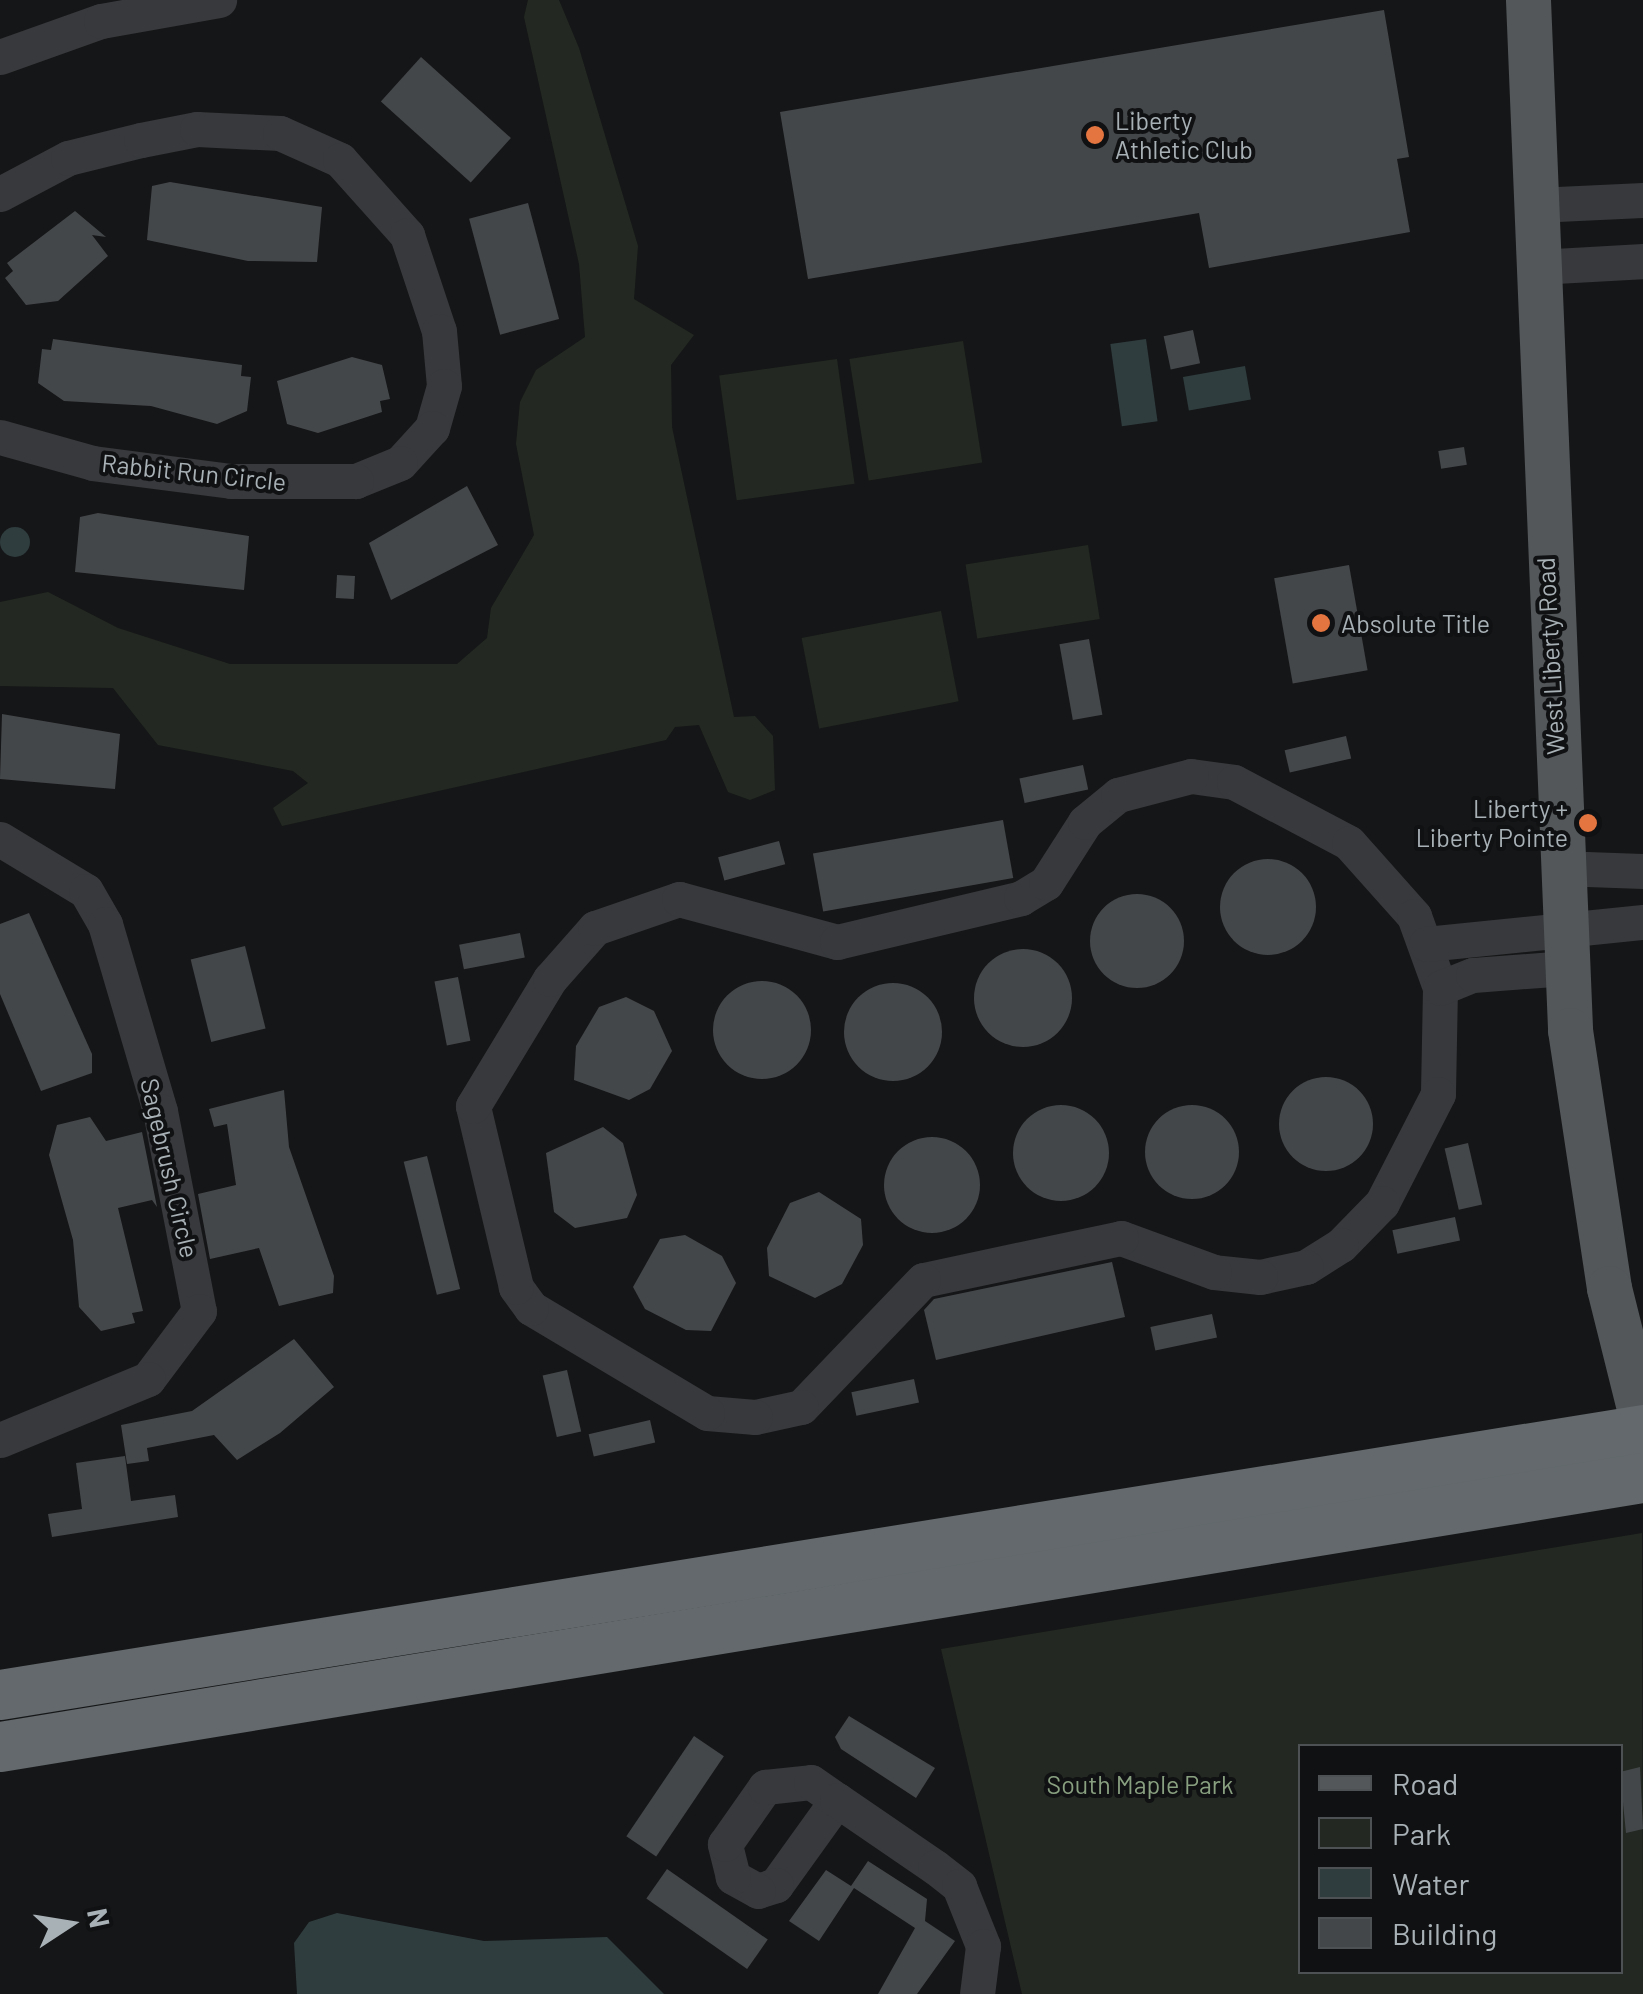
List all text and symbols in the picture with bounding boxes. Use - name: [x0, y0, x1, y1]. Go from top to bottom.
- place label: Liberty Athletic Club: [1115, 106, 1253, 165]
- marker: Liberty Athletic Club: [1084, 124, 1106, 146]
- street label: Rabbit Run Circle: [100, 447, 288, 497]
- street label: West Liberty Road: [1530, 557, 1570, 755]
- place label: Absolute Title: [1341, 608, 1490, 638]
- marker: Absolute Title: [1310, 612, 1332, 634]
- place label: Liberty + Liberty Pointe: [1416, 794, 1568, 853]
- marker: Liberty + Liberty Pointe: [1577, 812, 1599, 834]
- street label: Sagebrush Circle: [135, 1075, 205, 1261]
- legend: [1298, 1744, 1623, 1974]
- text: Road: [1392, 1765, 1458, 1801]
- park label: South Maple Park: [1047, 1769, 1233, 1799]
- text: Park: [1392, 1815, 1451, 1851]
- text: Water: [1392, 1865, 1470, 1901]
- north arrow: [20, 1874, 120, 1974]
- text: N: [81, 1905, 118, 1930]
- text: Building: [1392, 1915, 1497, 1951]

